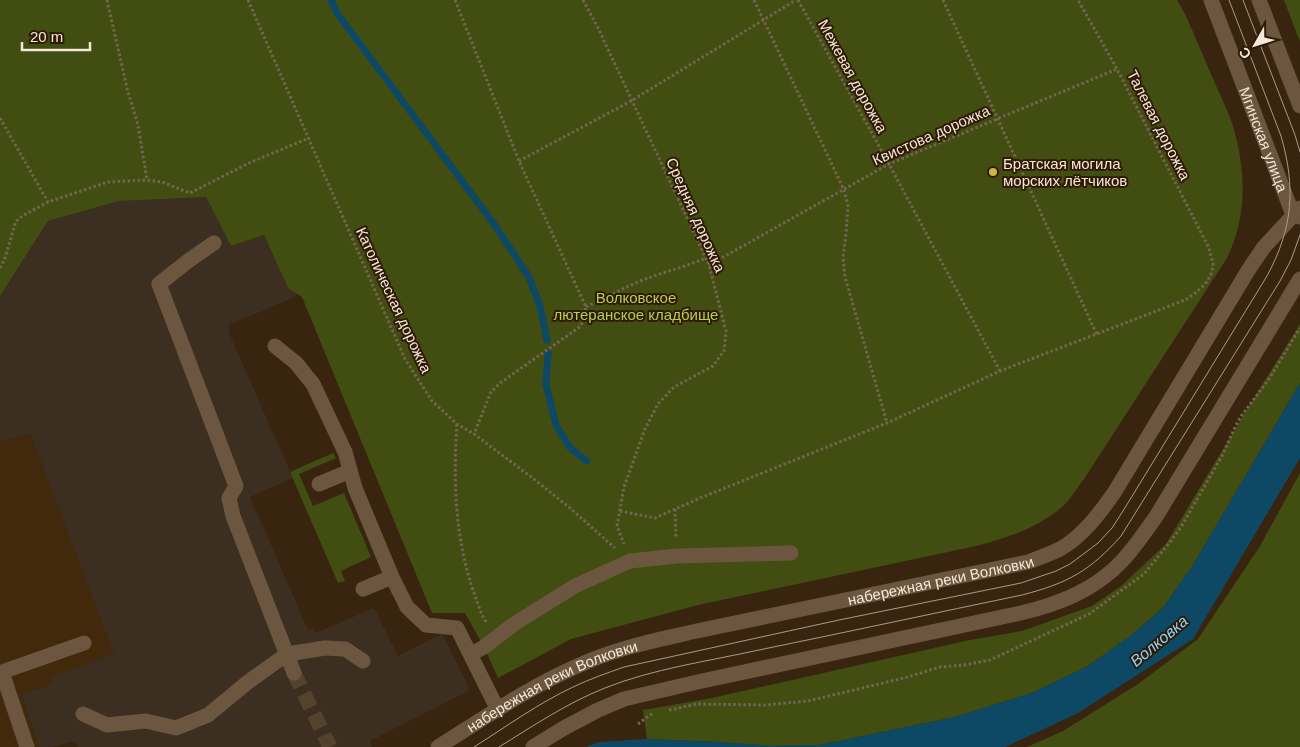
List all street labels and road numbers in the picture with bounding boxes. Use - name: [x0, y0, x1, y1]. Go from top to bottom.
- street label: Межевая дорожка: [815, 17, 891, 136]
- street label: Талевая дорожка: [1124, 67, 1194, 183]
- street label: Мгинская улица: [1236, 84, 1292, 195]
- street label: Квистова дорожка: [870, 101, 993, 169]
- street label: Средняя дорожка: [663, 155, 729, 275]
- street label: Католическая дорожка: [353, 225, 436, 376]
- street label: набережная реки Волковки: [846, 552, 1036, 608]
- street label: набережная реки Волковки: [463, 637, 639, 735]

